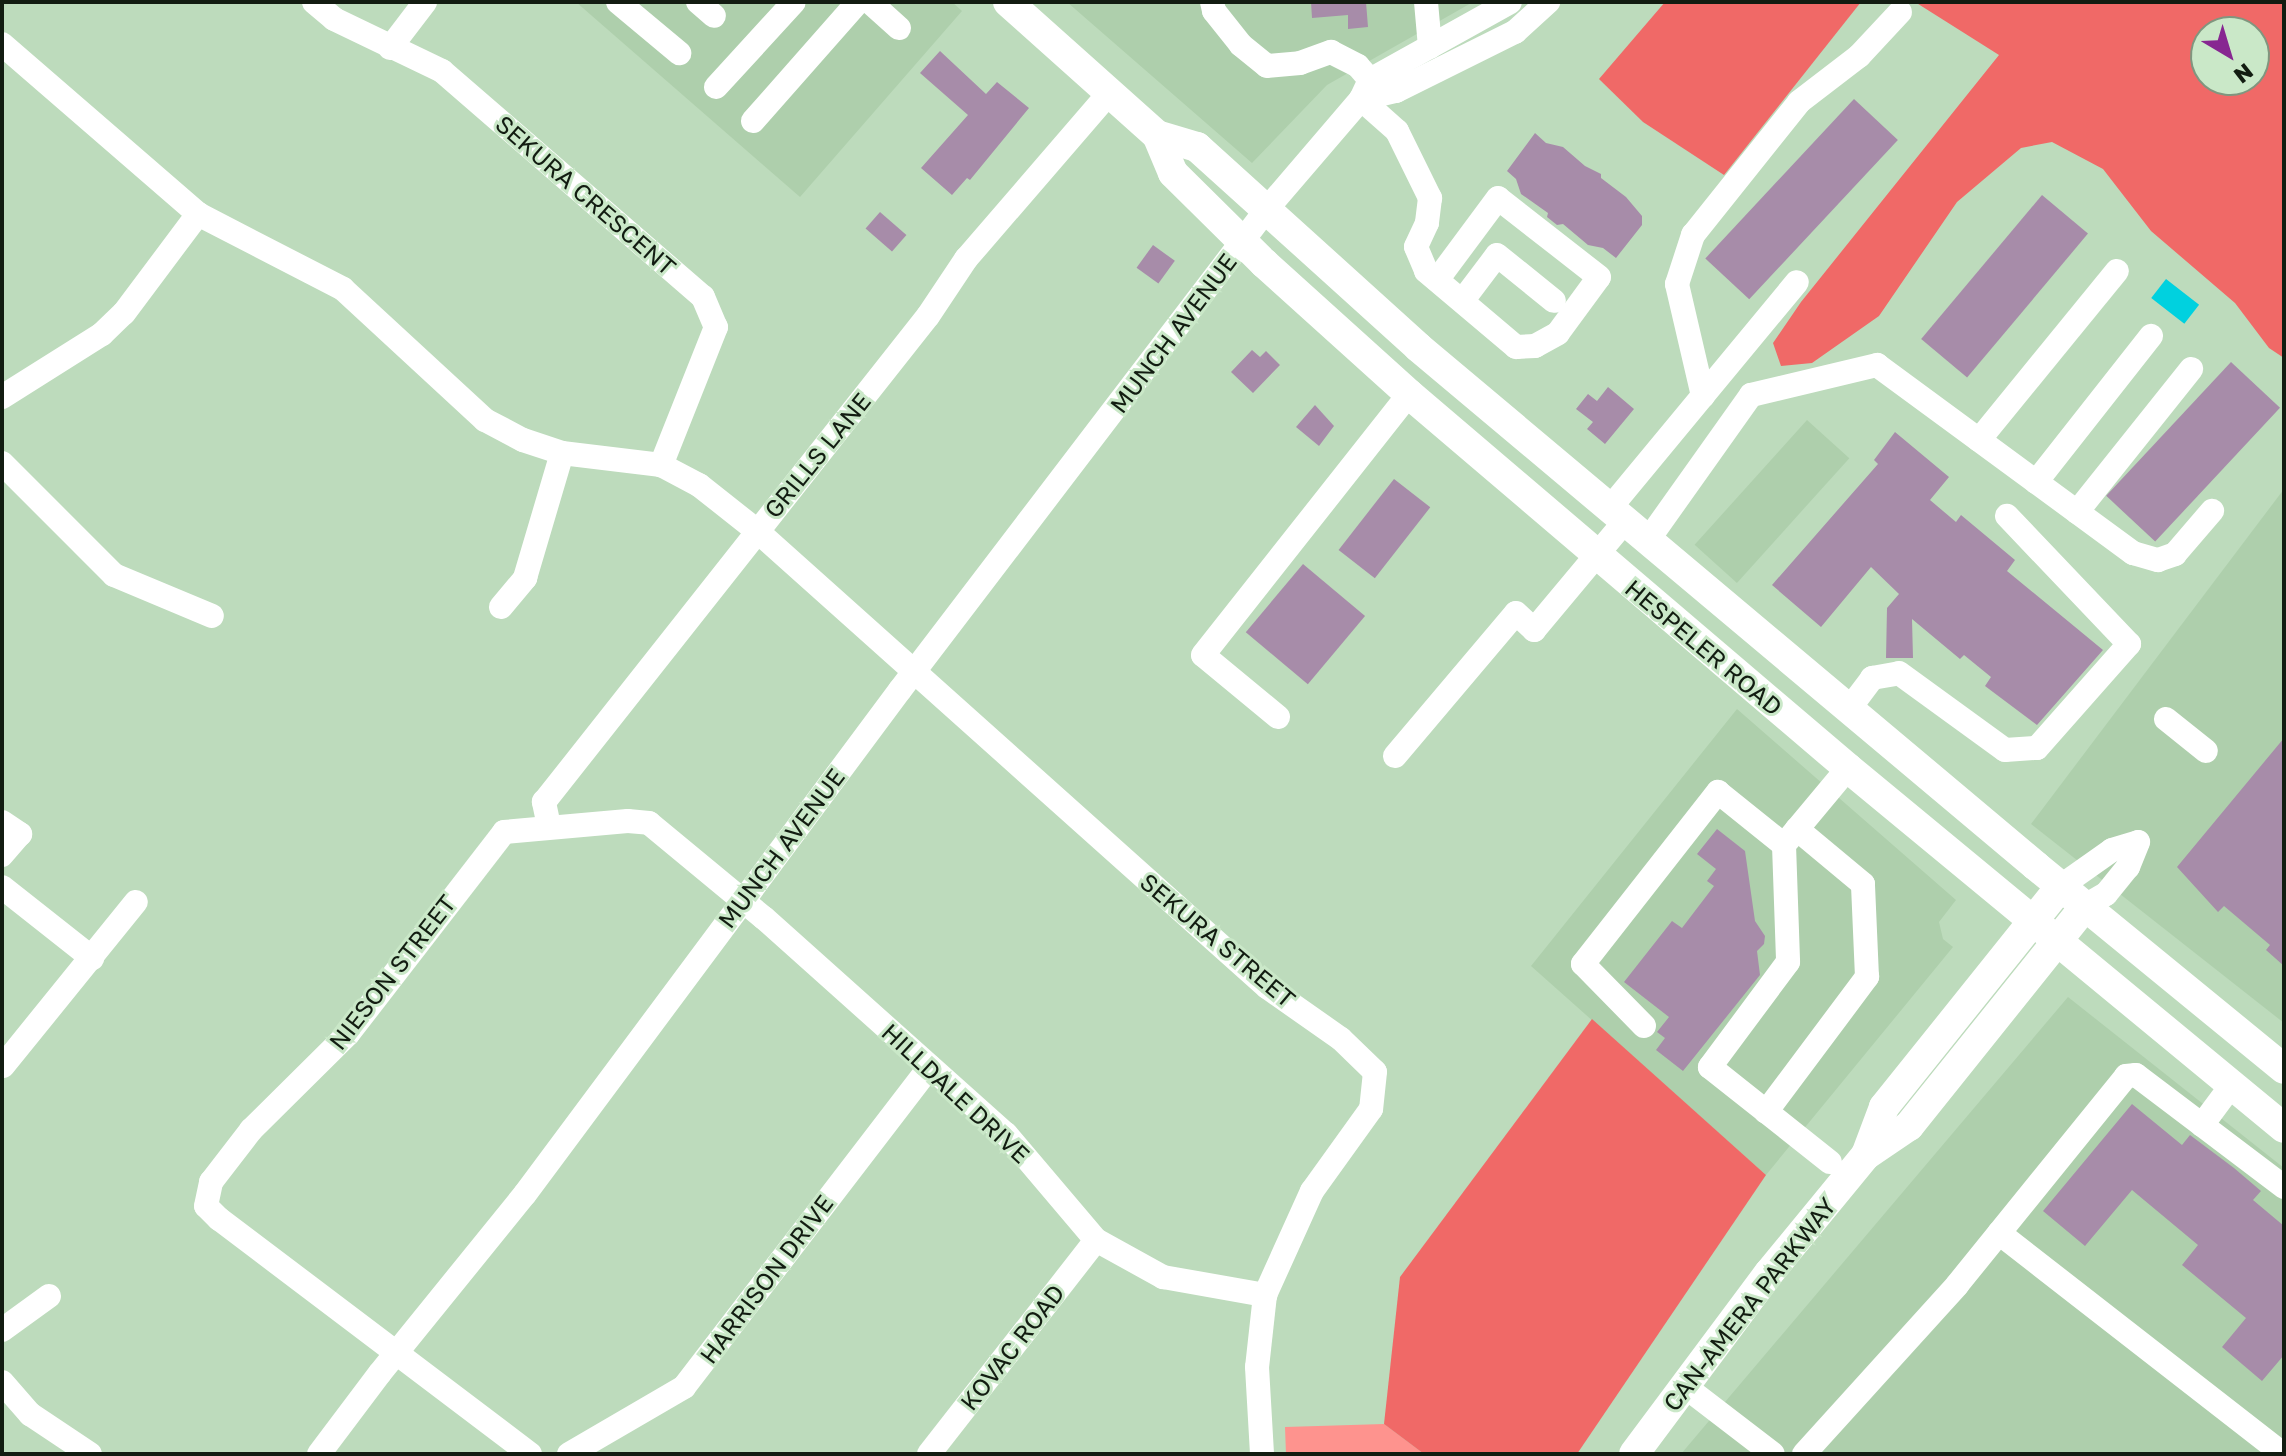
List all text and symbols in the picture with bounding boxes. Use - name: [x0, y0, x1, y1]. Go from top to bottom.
- north arrow: [2190, 16, 2270, 96]
- text: N: [2229, 58, 2259, 90]
- street label: SEKURA CRESCENT: [490, 109, 682, 281]
- street label: MUNCH AVENUE: [1104, 248, 1242, 418]
- street label: GRILLS LANE: [758, 387, 876, 523]
- street label: HESPELER ROAD: [1620, 573, 1788, 721]
- street label: MUNCH AVENUE: [712, 763, 850, 933]
- street label: SEKURA STREET: [1135, 867, 1301, 1013]
- street label: NIESON STREET: [323, 889, 461, 1055]
- street label: HILLDALE DRIVE: [876, 1017, 1036, 1169]
- street label: HARRISON DRIVE: [693, 1189, 839, 1369]
- street label: CAN-AMERA PARKWAY: [1657, 1192, 1841, 1416]
- street label: KOVAC ROAD: [954, 1278, 1070, 1416]

